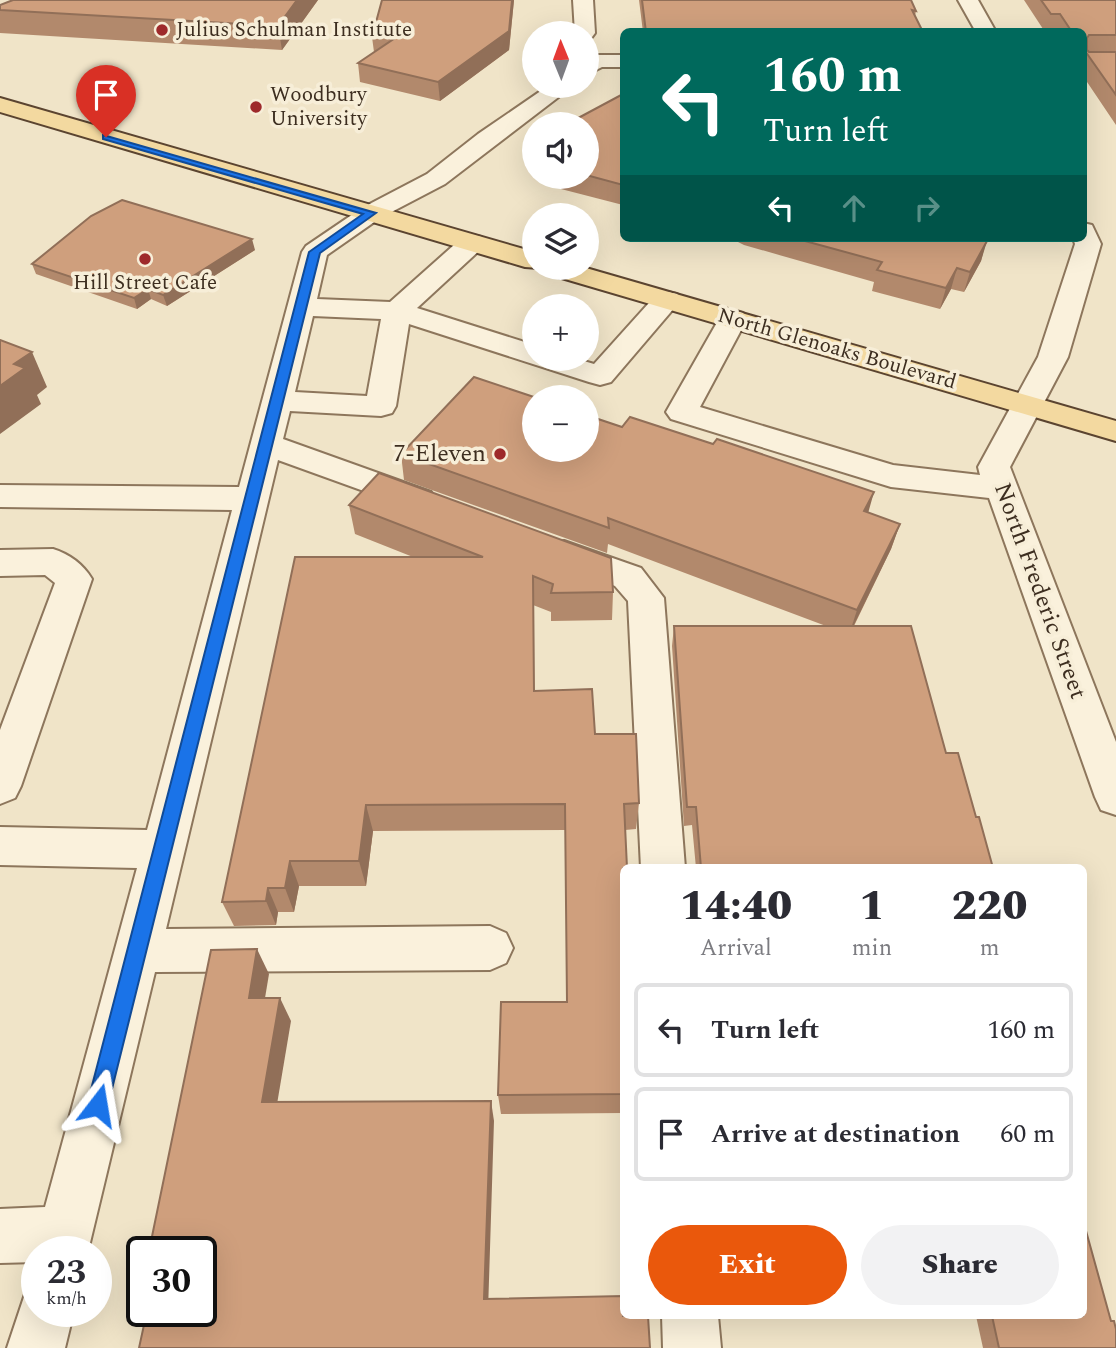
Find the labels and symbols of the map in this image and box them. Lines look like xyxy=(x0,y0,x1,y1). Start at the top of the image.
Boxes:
place label: Julius Schulman Institute xyxy=(176,14,412,46)
north arrow xyxy=(522,21,598,98)
marker: Julius Schulman Institute xyxy=(154,22,170,38)
pin xyxy=(76,65,136,137)
place label: Woodbury University xyxy=(270,79,368,135)
marker: Woodbury University xyxy=(248,99,264,115)
marker: Hill Street Cafe xyxy=(137,251,153,267)
place label: Hill Street Cafe xyxy=(73,267,217,299)
street label: North Glenoaks Boulevard xyxy=(714,300,960,398)
place label: 7-Eleven xyxy=(394,436,486,472)
marker: 7-Eleven xyxy=(492,446,508,462)
street label: North Frederic Street xyxy=(984,478,1096,704)
position arrow xyxy=(61,1068,135,1142)
speed limit sign: 30 xyxy=(126,1236,217,1327)

